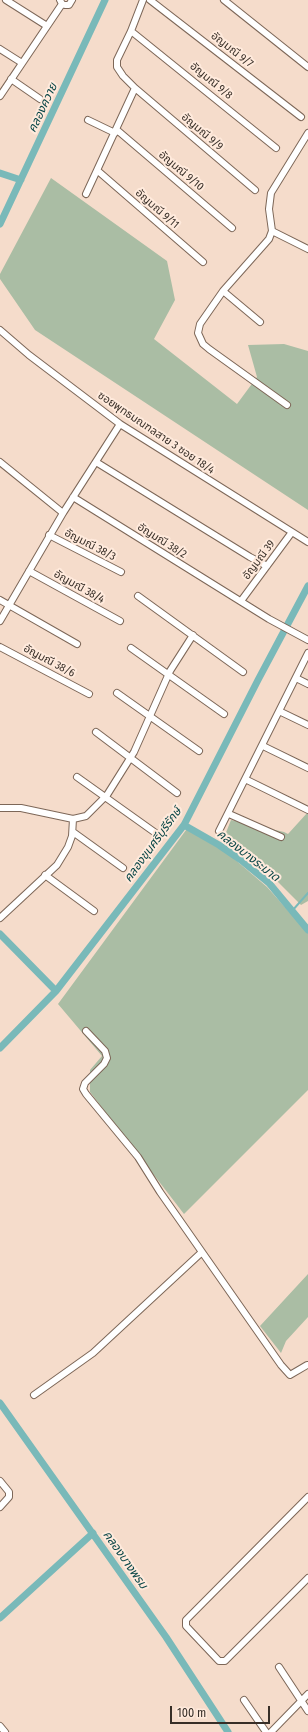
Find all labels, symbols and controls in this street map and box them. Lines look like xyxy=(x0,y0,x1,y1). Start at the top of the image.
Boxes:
street label: อัญมณี 9/7 xyxy=(208,29,256,71)
street label: อัญมณี 9/8 xyxy=(187,60,235,102)
water label: คลองควาย xyxy=(25,81,61,135)
street label: อัญมณี 9/9 xyxy=(178,111,226,153)
street label: อัญมณี 9/10 xyxy=(156,148,206,194)
street label: อัญมณี 9/11 xyxy=(132,186,182,232)
street label: ซอยพุทธมณฑลสาย 3 ซอย 18/4 xyxy=(95,389,217,477)
street label: อัญมณี 38/2 xyxy=(135,521,189,561)
street label: อัญมณี 38/3 xyxy=(62,526,118,564)
street label: อัญมณี 39 xyxy=(240,538,278,582)
street label: อัญมณี 38/4 xyxy=(51,568,107,606)
street label: อัญมณี 38/6 xyxy=(21,642,77,680)
water label: คลองขุนศรีบุรีรักษ์ xyxy=(121,805,185,885)
water label: คลองบางระมาด xyxy=(214,827,282,885)
water label: คลองบางพรม xyxy=(100,1528,150,1592)
scale bar xyxy=(172,1698,272,1724)
text: 100 m xyxy=(177,1706,206,1720)

